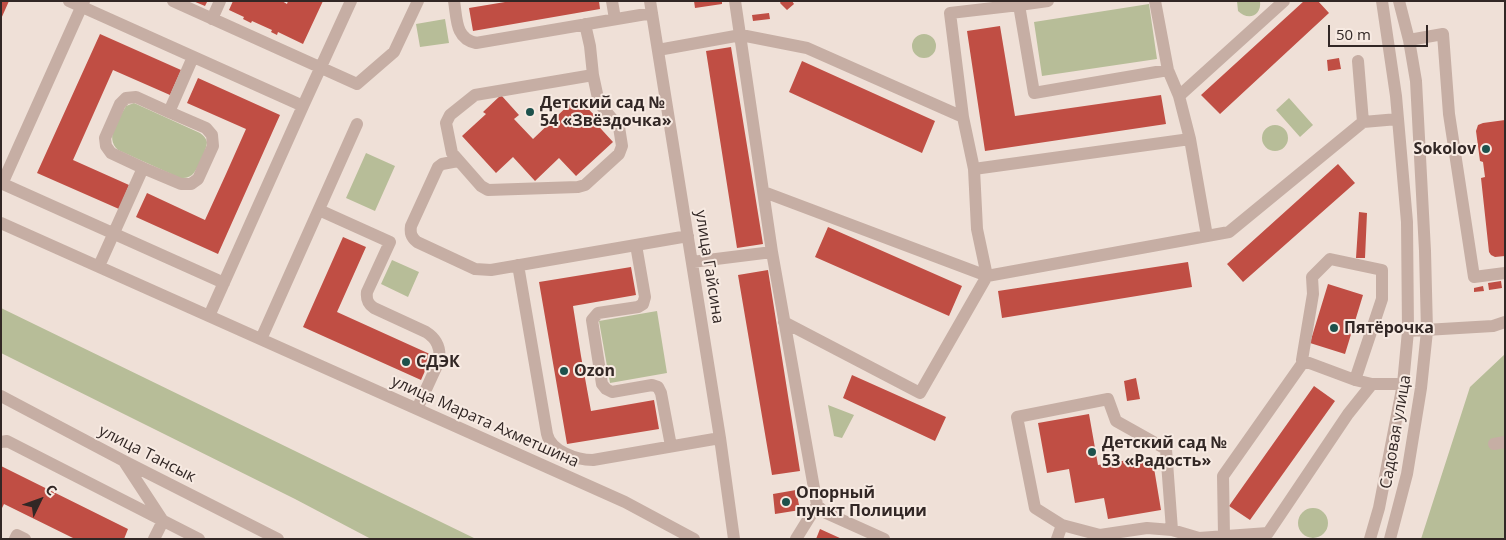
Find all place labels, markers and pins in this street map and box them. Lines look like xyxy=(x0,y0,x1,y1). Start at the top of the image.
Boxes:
place label: Детский сад № 54 «Звёздочка» xyxy=(540,93,672,131)
marker: Детский сад № 54 «Звёздочка» xyxy=(524,106,536,118)
place label: Sokolov xyxy=(1414,139,1476,159)
marker: Sokolov xyxy=(1480,143,1492,155)
place label: Пятёрочка xyxy=(1344,318,1434,338)
marker: Пятёрочка xyxy=(1328,322,1340,334)
place label: СДЭК xyxy=(416,352,460,372)
marker: СДЭК xyxy=(400,356,412,368)
place label: Ozon xyxy=(574,361,615,381)
marker: Ozon xyxy=(558,365,570,377)
place label: Детский сад № 53 «Радость» xyxy=(1102,433,1227,471)
marker: Детский сад № 53 «Радость» xyxy=(1086,446,1098,458)
place label: Опорный пункт Полиции xyxy=(796,483,927,521)
marker: Опорный пункт Полиции xyxy=(780,496,792,508)

